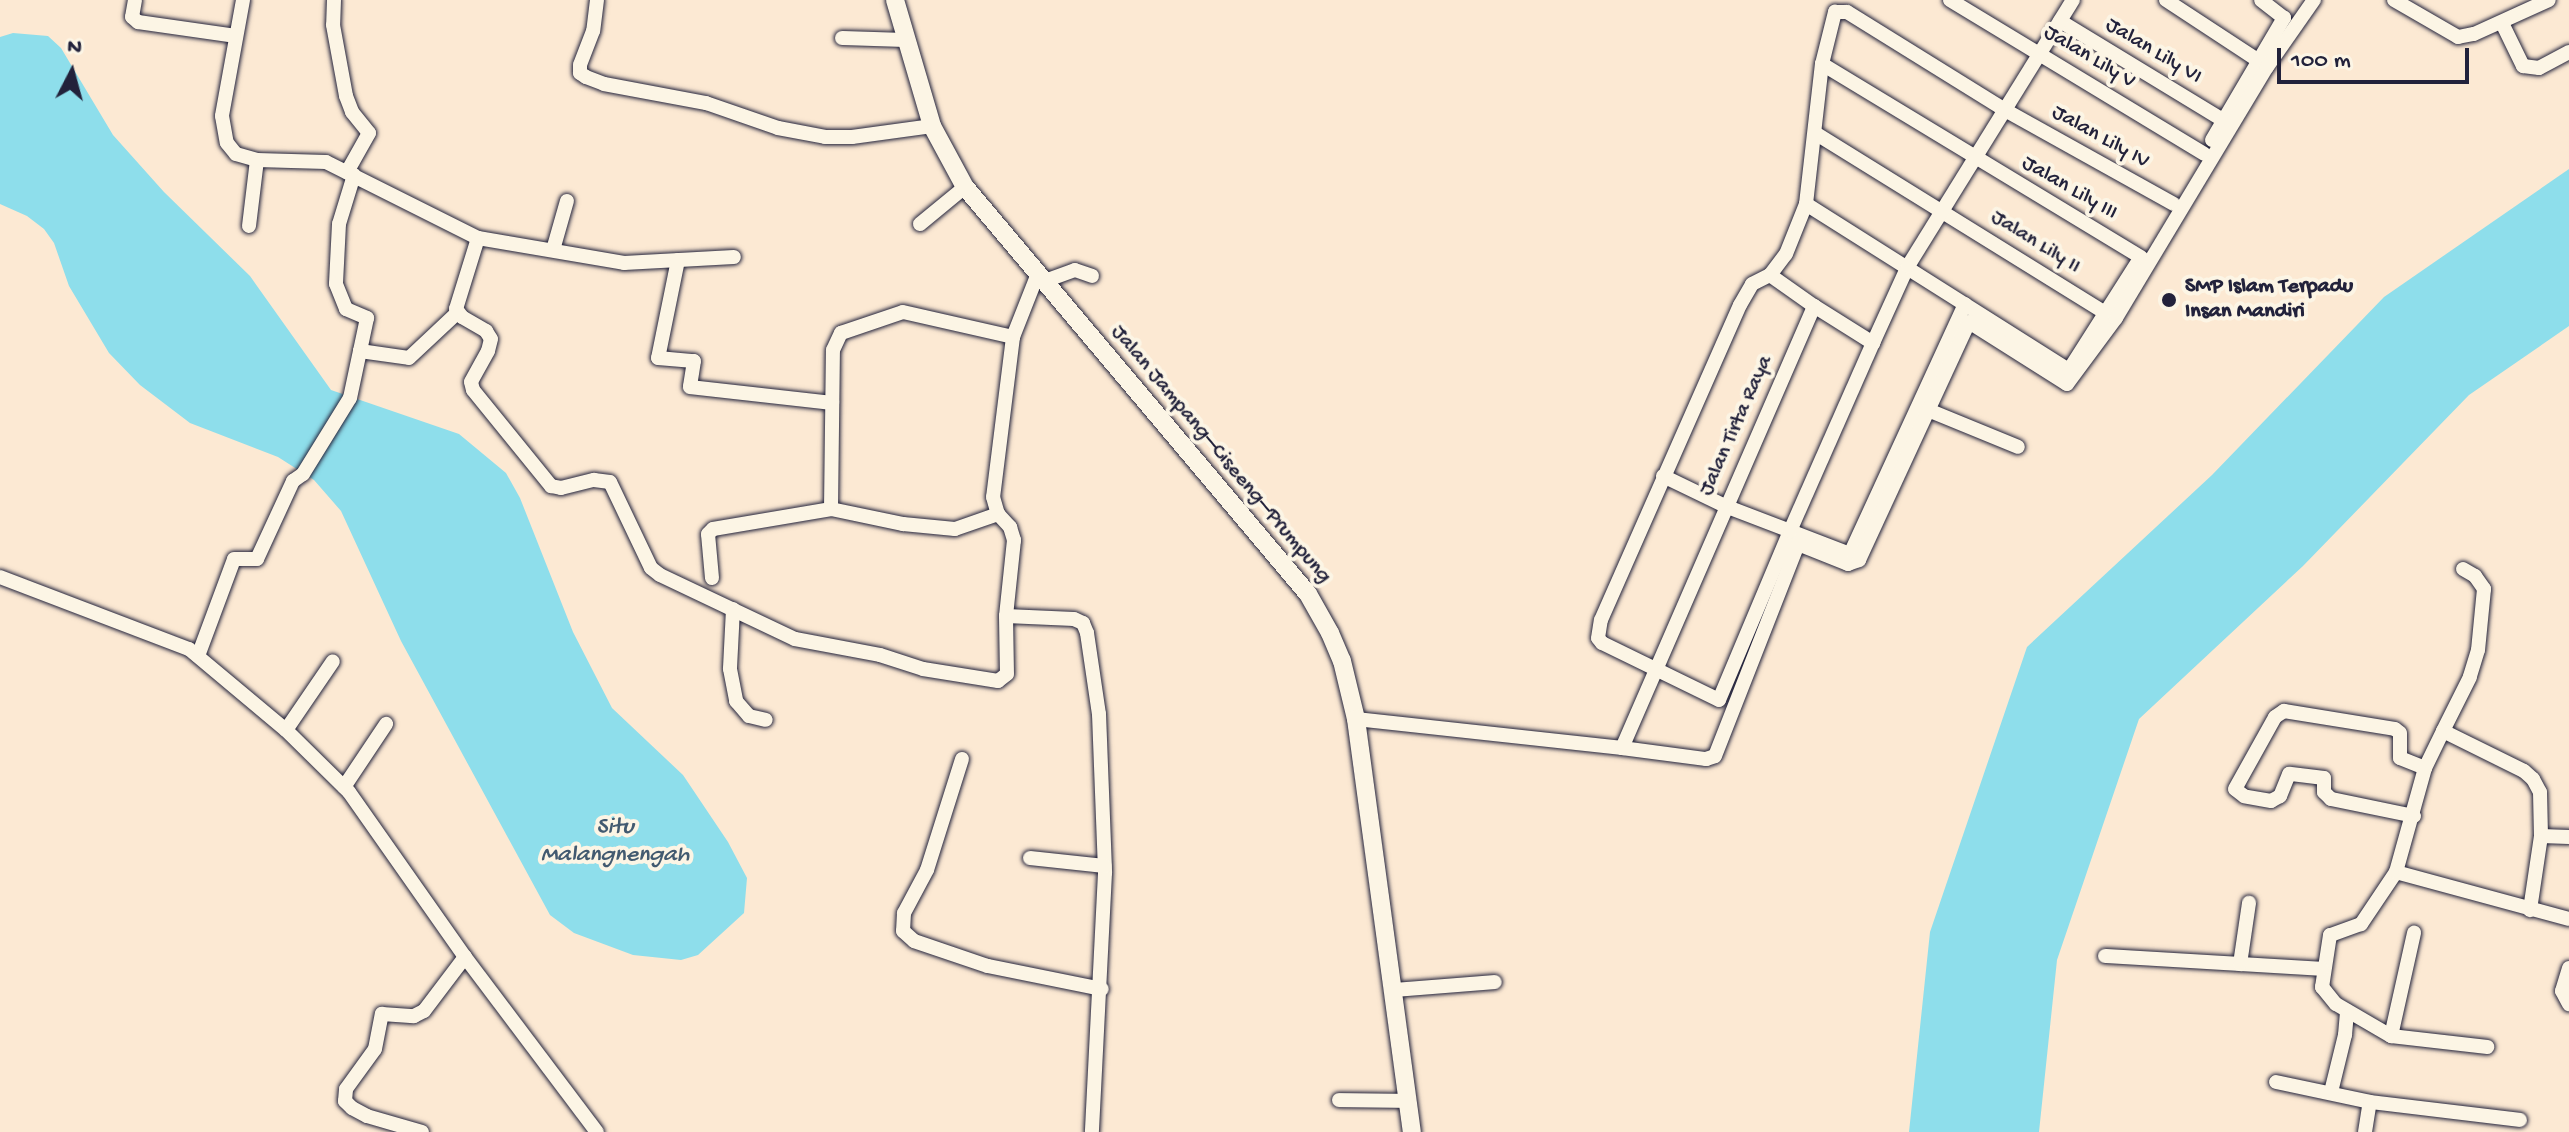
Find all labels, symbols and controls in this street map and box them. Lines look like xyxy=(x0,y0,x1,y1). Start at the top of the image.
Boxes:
street label: Jalan Lily VI xyxy=(2100,13,2206,91)
street label: Jalan Lily V xyxy=(2038,20,2140,96)
north arrow xyxy=(32,32,112,112)
scale bar xyxy=(2281,32,2473,82)
text: N xyxy=(66,34,83,62)
text: 100 m xyxy=(2291,47,2351,76)
street label: Jalan Lily IV xyxy=(2046,100,2154,176)
street label: Jalan Lily III xyxy=(2016,151,2122,227)
street label: Jalan Lily II xyxy=(1985,205,2085,281)
place label: SMP Islam Terpadu Insan Mandiri xyxy=(2185,274,2353,326)
marker: SMP Islam Terpadu Insan Mandiri xyxy=(2160,291,2178,309)
street label: Jalan Jampang–Ciseeng–Prumpung xyxy=(1104,320,1336,590)
street label: Jalan Tirta Raya xyxy=(1694,352,1780,500)
water label: Situ Malangnengah xyxy=(541,814,689,870)

